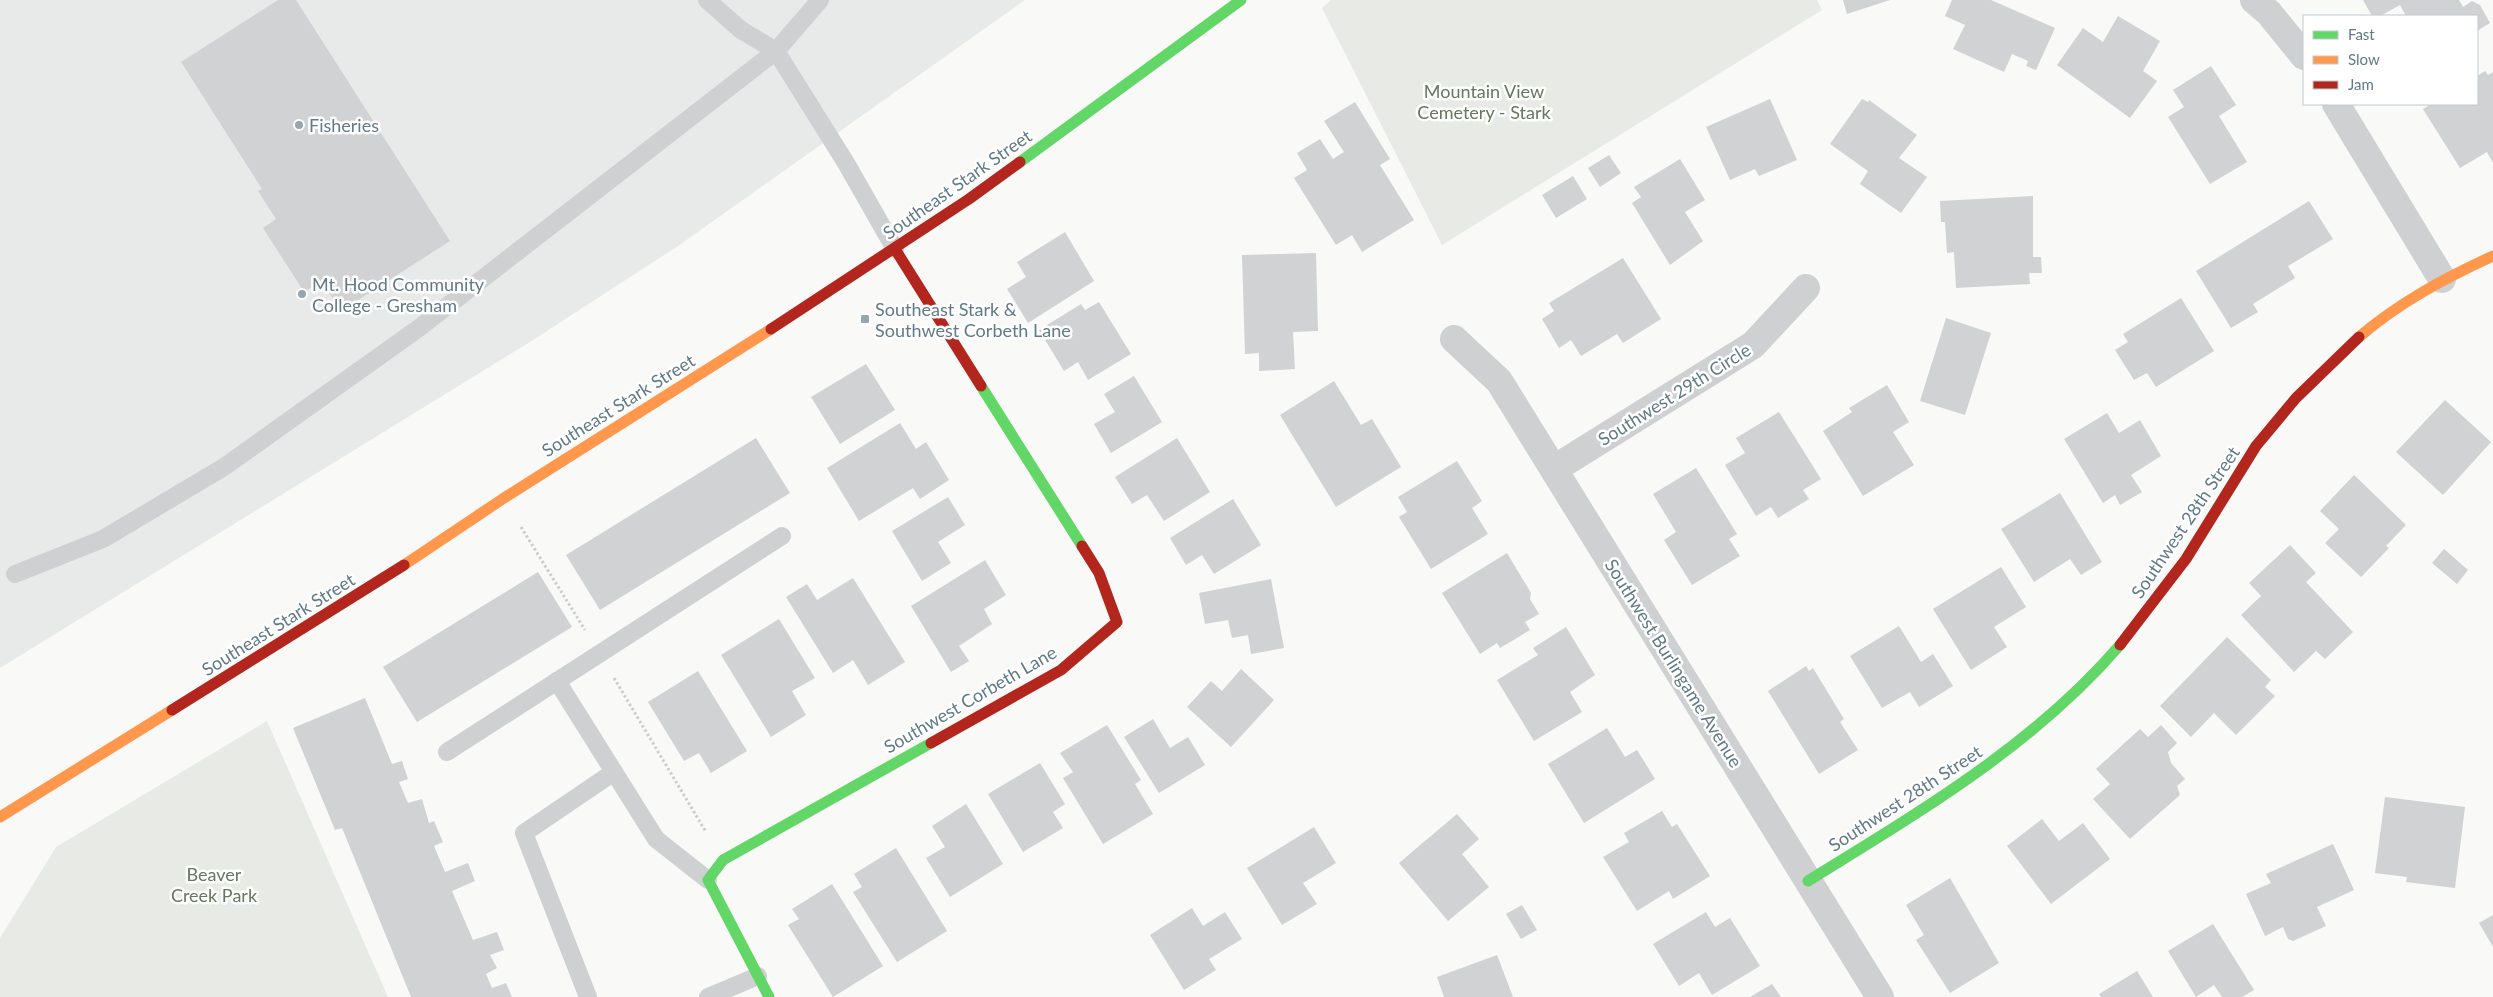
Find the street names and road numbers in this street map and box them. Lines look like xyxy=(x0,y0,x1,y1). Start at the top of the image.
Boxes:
street label: Southeast Stark Street xyxy=(879,124,1036,244)
street label: Southwest 29th Circle xyxy=(1594,338,1754,450)
street label: Southeast Stark Street xyxy=(537,349,699,461)
street label: Southwest 28th Street xyxy=(2126,442,2244,602)
street label: Southwest Burlingame Avenue xyxy=(1601,555,1747,771)
street label: Southeast Stark Street xyxy=(197,568,359,680)
street label: Southwest Corbeth Lane xyxy=(880,641,1060,757)
street label: Southwest 28th Street xyxy=(1824,740,1986,856)

